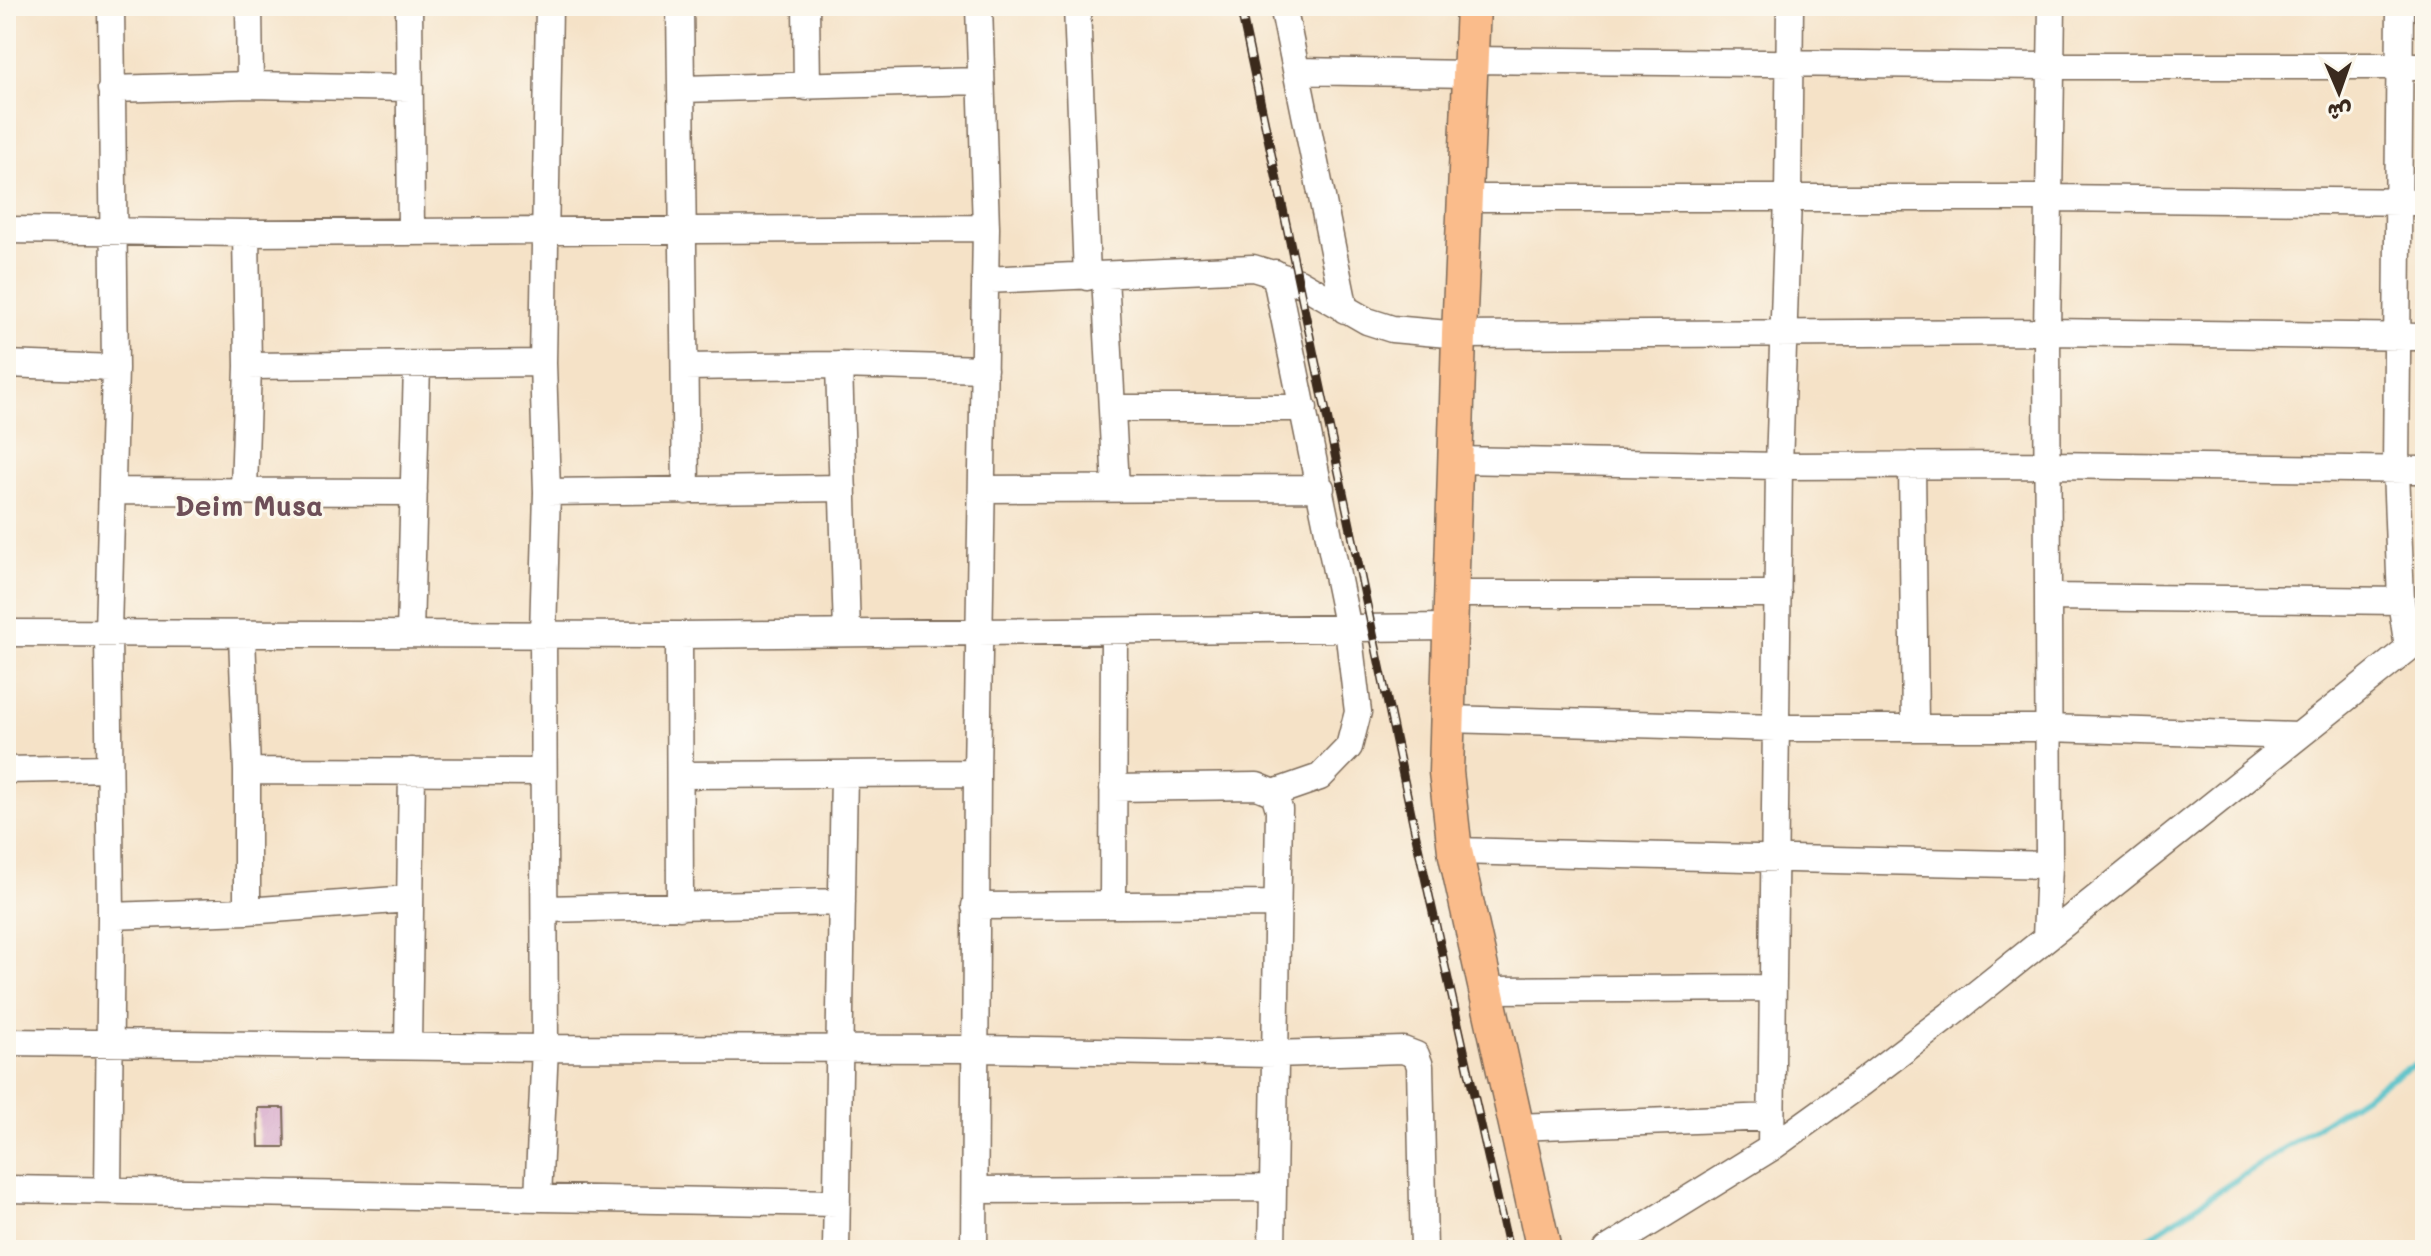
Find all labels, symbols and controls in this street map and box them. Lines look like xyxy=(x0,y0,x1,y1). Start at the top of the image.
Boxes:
north arrow xyxy=(2299,52,2379,132)
text: ش xyxy=(2327,98,2352,127)
district label: Deim Musa xyxy=(175,487,323,523)

